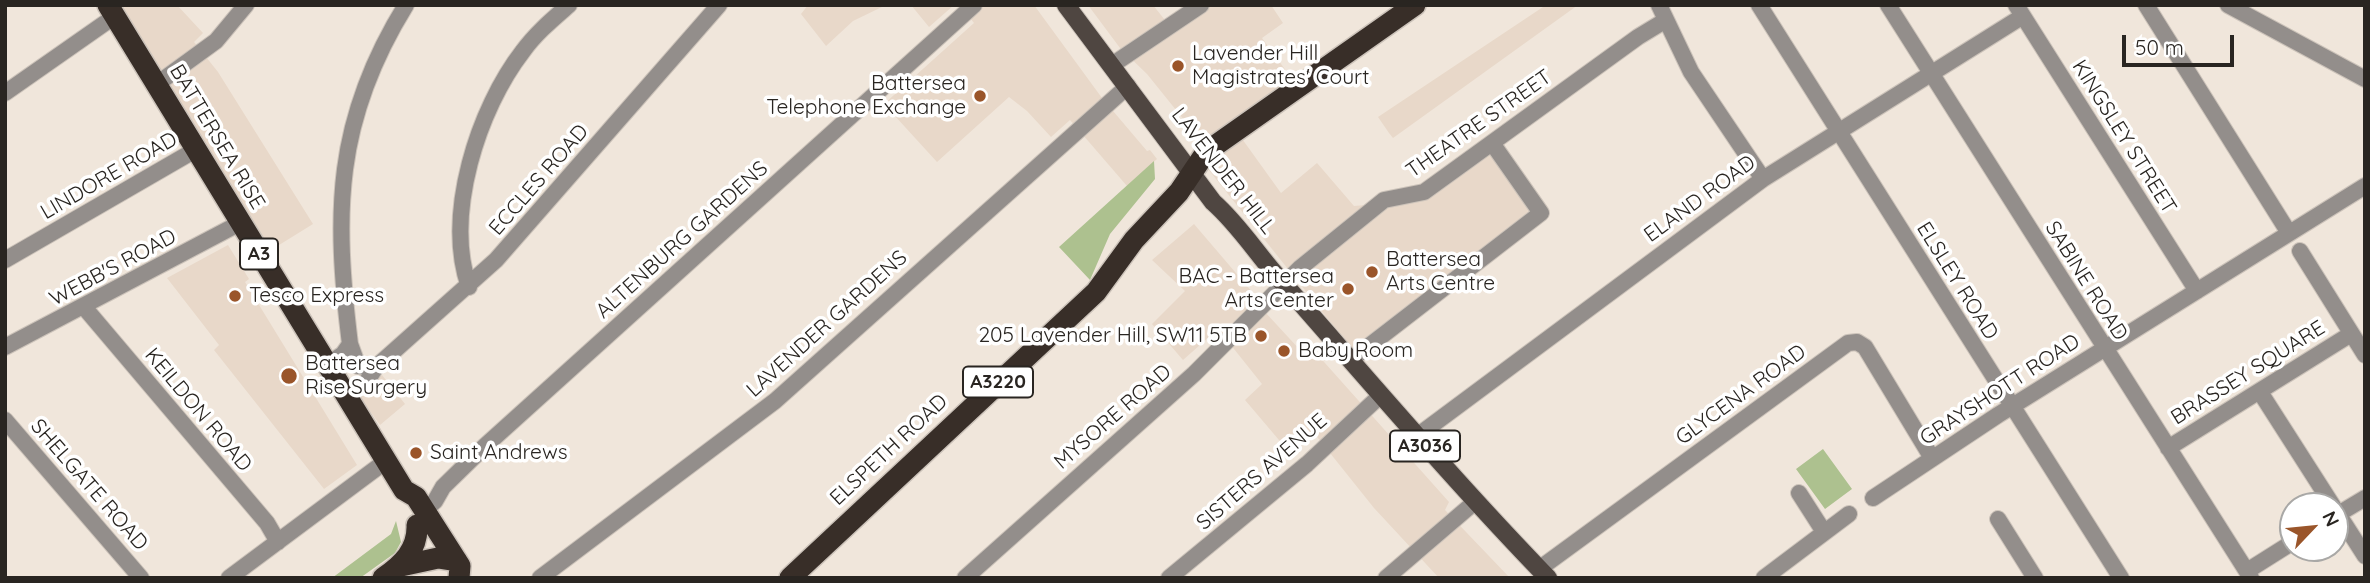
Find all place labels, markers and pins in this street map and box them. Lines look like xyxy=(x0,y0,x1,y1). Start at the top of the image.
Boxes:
place label: Lavender Hill Magistrates' Court xyxy=(1192,41,1369,91)
marker: Lavender Hill Magistrates' Court xyxy=(1170,58,1186,74)
place label: Battersea Telephone Exchange xyxy=(766,71,966,121)
marker: Battersea Telephone Exchange xyxy=(972,88,988,104)
place label: Battersea Arts Centre xyxy=(1386,247,1495,297)
place label: BAC - Battersea Arts Center xyxy=(1178,264,1334,314)
marker: Battersea Arts Centre xyxy=(1364,264,1380,280)
marker: BAC - Battersea Arts Center xyxy=(1340,281,1356,297)
place label: Tesco Express xyxy=(249,283,384,309)
marker: Tesco Express xyxy=(227,288,243,304)
place label: 205 Lavender Hill, SW11 5TB xyxy=(978,323,1247,349)
marker: 205 Lavender Hill, SW11 5TB xyxy=(1253,328,1269,344)
place label: Baby Room xyxy=(1298,338,1413,364)
marker: Baby Room xyxy=(1276,343,1292,359)
place label: Battersea Rise Surgery xyxy=(305,351,427,401)
marker: Battersea Rise Surgery xyxy=(279,366,299,386)
place label: Saint Andrews xyxy=(430,440,567,466)
marker: Saint Andrews xyxy=(408,445,424,461)

